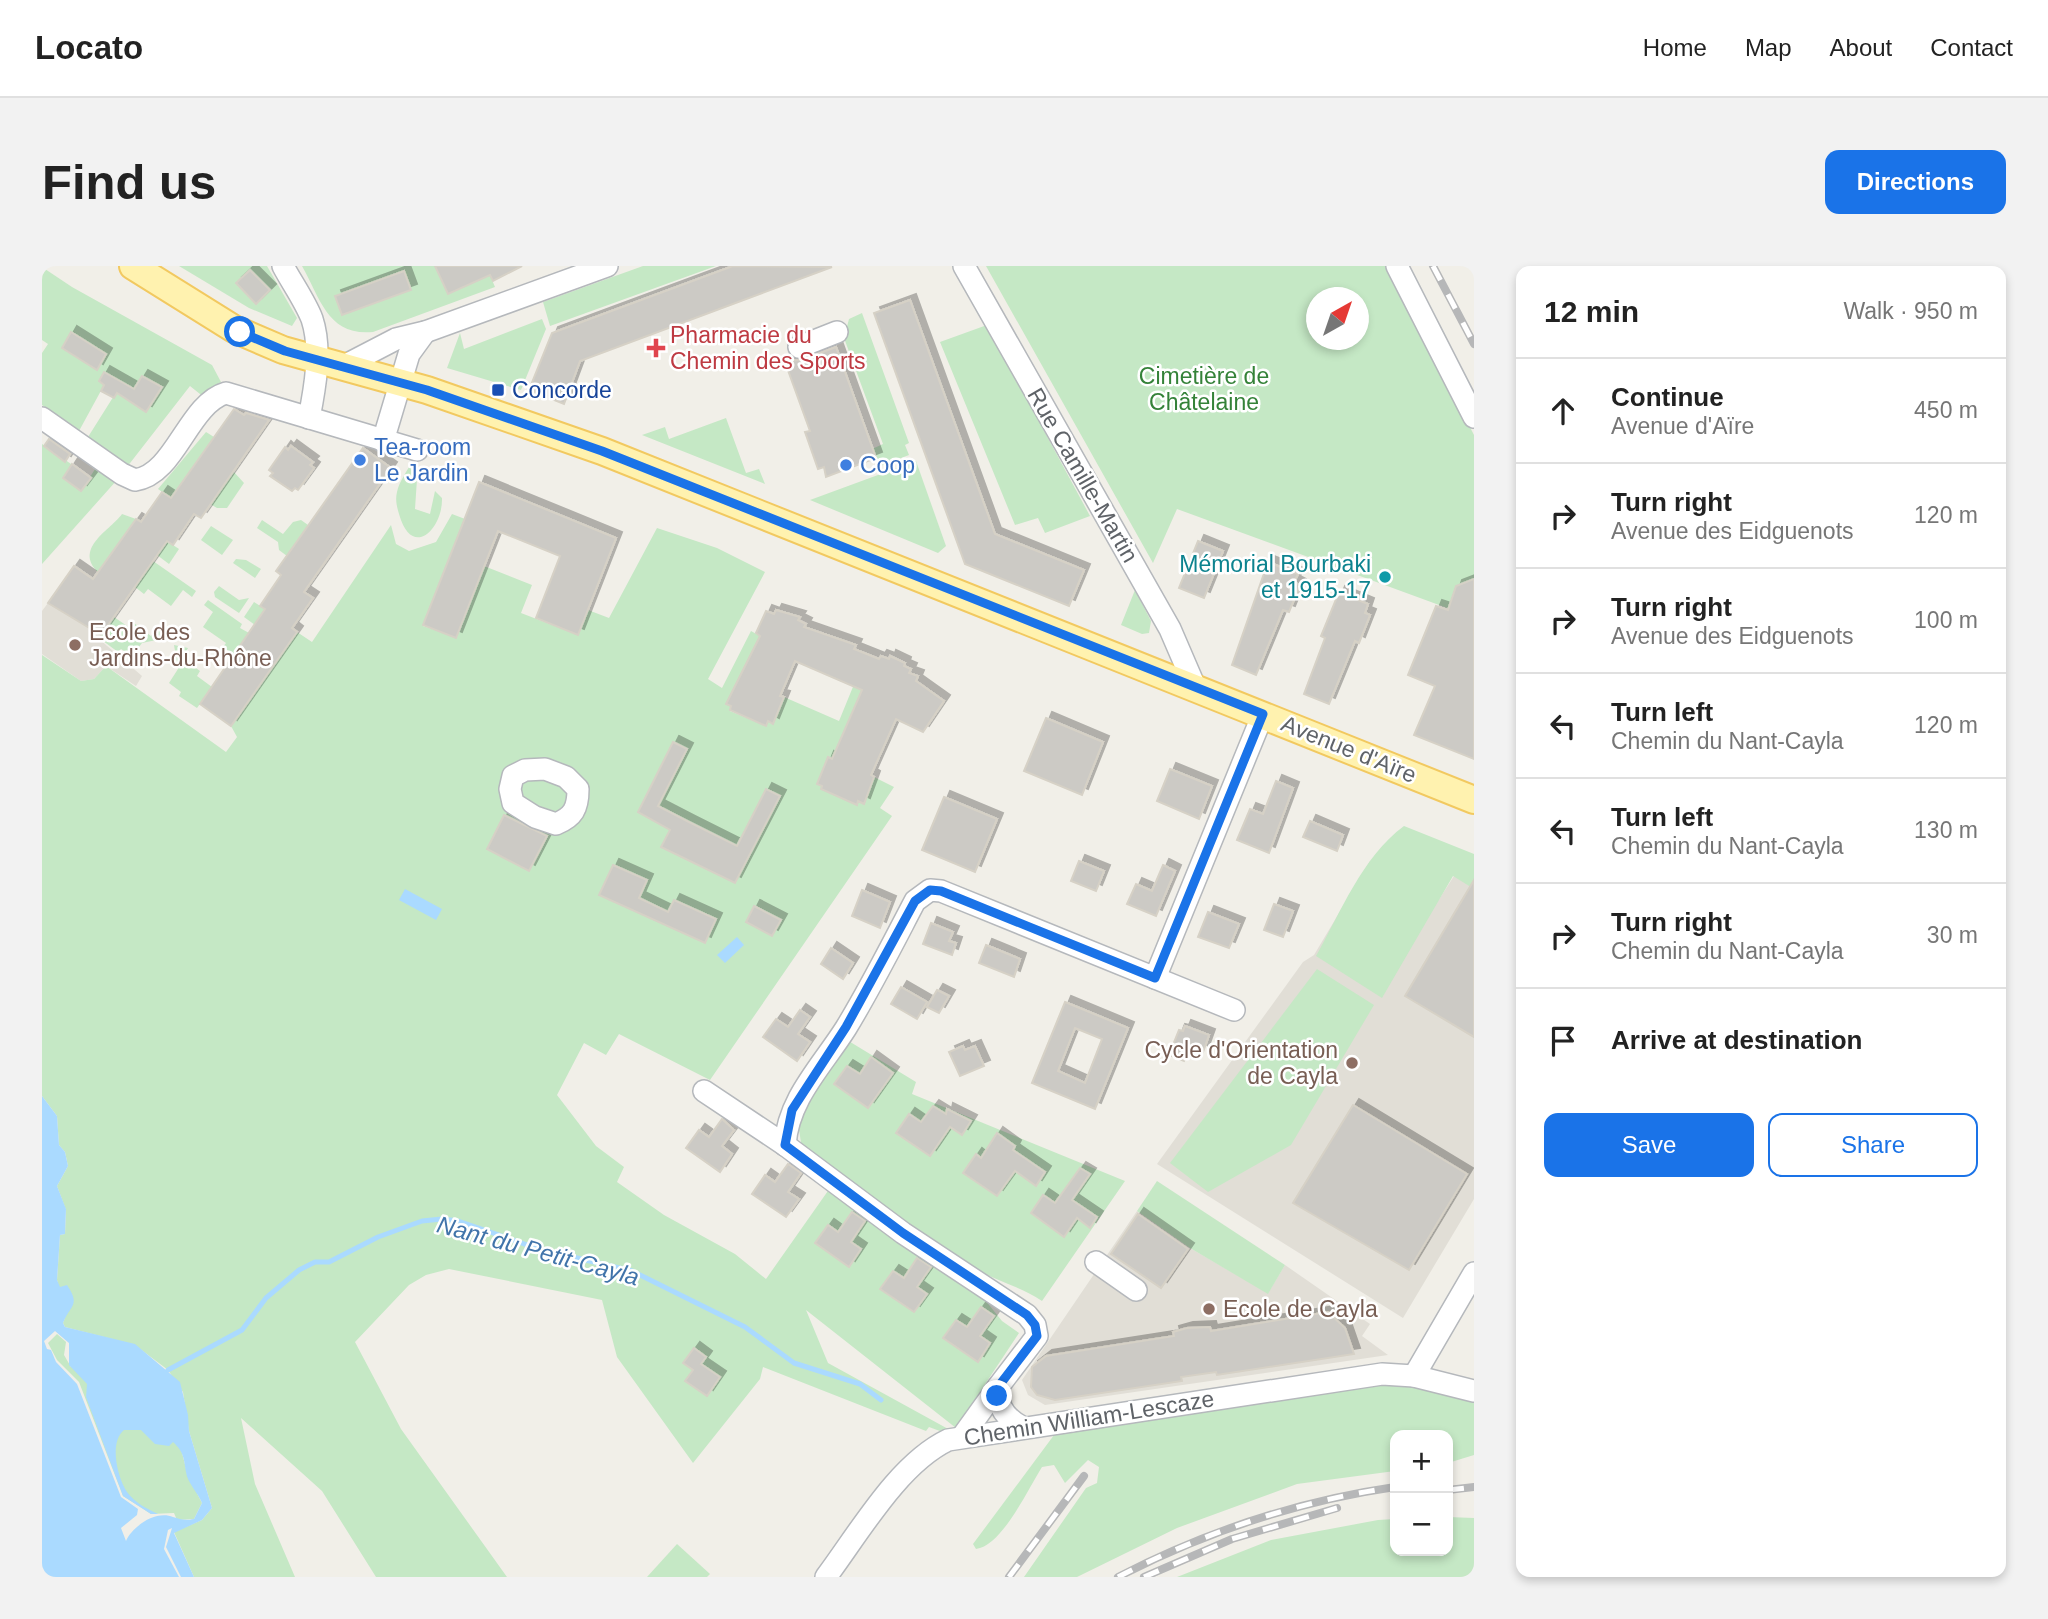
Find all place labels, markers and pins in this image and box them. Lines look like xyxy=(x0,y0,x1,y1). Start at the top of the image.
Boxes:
place label: Pharmacie du Chemin des Sports xyxy=(670,322,866,374)
marker: Pharmacie du Chemin des Sports xyxy=(648,340,664,356)
place label: Concorde xyxy=(512,377,612,403)
marker: Concorde xyxy=(490,382,506,398)
place label: Tea-room Le Jardin xyxy=(374,434,471,486)
marker: Tea-room Le Jardin xyxy=(352,452,368,468)
place label: Coop xyxy=(860,452,915,478)
marker: Coop xyxy=(838,457,854,473)
place label: Mémorial Bourbaki et 1915-17 xyxy=(1179,551,1371,603)
marker: Mémorial Bourbaki et 1915-17 xyxy=(1377,569,1393,585)
place label: Ecole des Jardins-du-Rhône xyxy=(89,619,272,671)
marker: Ecole des Jardins-du-Rhône xyxy=(67,637,83,653)
place label: Cycle d'Orientation de Cayla xyxy=(1144,1037,1338,1089)
marker: Cycle d'Orientation de Cayla xyxy=(1344,1055,1360,1071)
place label: Ecole de Cayla xyxy=(1223,1296,1378,1322)
marker: Ecole de Cayla xyxy=(1201,1301,1217,1317)

